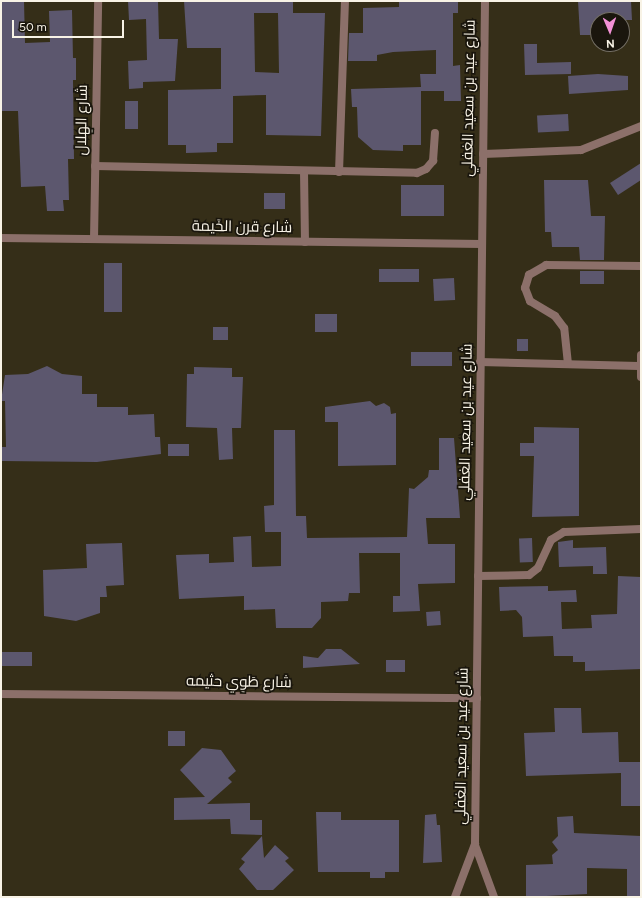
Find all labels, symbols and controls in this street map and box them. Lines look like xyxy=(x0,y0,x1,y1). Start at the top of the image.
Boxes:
scale bar xyxy=(14,12,126,38)
north arrow xyxy=(590,12,630,52)
street label: شارع عيد بن سعيد الغفلي xyxy=(459,19,479,177)
text: 50 m xyxy=(19,20,47,34)
text: N xyxy=(606,37,615,50)
street label: شارع الهِلال xyxy=(72,84,92,156)
street label: شارع قرن الخَيمة xyxy=(192,217,292,237)
street label: شارع عيد بن سعيد الغفلي xyxy=(456,343,476,501)
street label: شارع عيد بن سعيد الغفلي xyxy=(452,667,472,825)
street label: شارع طَوِي حثيمه xyxy=(186,672,292,692)

